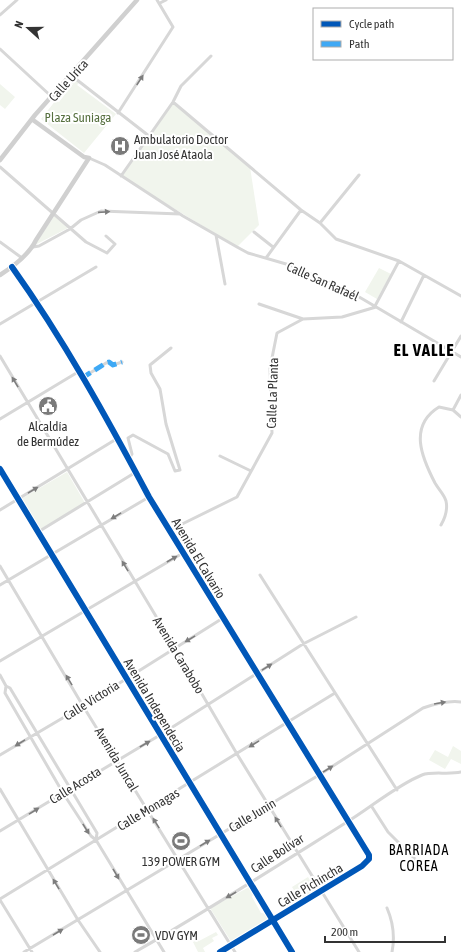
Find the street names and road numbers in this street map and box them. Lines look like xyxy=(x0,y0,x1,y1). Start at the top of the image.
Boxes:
street label: Calle Urica xyxy=(45,56,91,105)
street label: Calle San Rafaél xyxy=(284,259,362,304)
street label: Calle La Planta xyxy=(264,357,281,429)
street label: Avenida El Calvario xyxy=(169,515,228,601)
street label: Avenida Carabobo xyxy=(150,614,207,696)
street label: Avenida Independecia xyxy=(121,656,188,755)
street label: Calle Victoria xyxy=(61,677,122,724)
street label: Avenida Juncal xyxy=(92,725,142,794)
street label: Calle Acosta xyxy=(47,764,104,807)
street label: Calle Monagas xyxy=(115,785,182,834)
street label: Calle Junin xyxy=(226,796,279,835)
street label: Calle Bolívar xyxy=(248,831,307,876)
street label: Calle Pichincha xyxy=(275,860,345,911)

